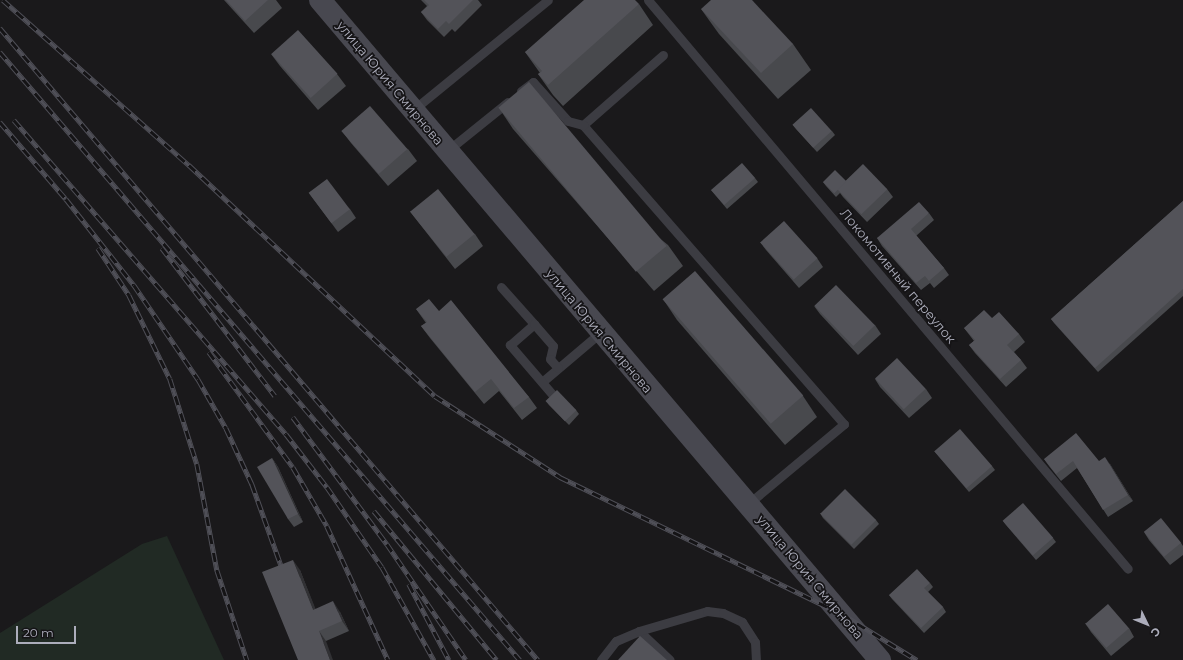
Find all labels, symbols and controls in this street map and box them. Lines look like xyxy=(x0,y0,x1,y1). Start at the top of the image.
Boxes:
street label: улица Юрия Смирнова xyxy=(333,18,447,148)
street label: Локомотивный переулок xyxy=(837,205,959,347)
street label: улица Юрия Смирнова xyxy=(542,266,656,396)
street label: улица Юрия Смирнова xyxy=(753,512,867,642)
north arrow xyxy=(1127,604,1167,644)
scale bar xyxy=(18,618,78,644)
text: С xyxy=(1148,624,1164,640)
text: 20 m xyxy=(23,625,54,640)

